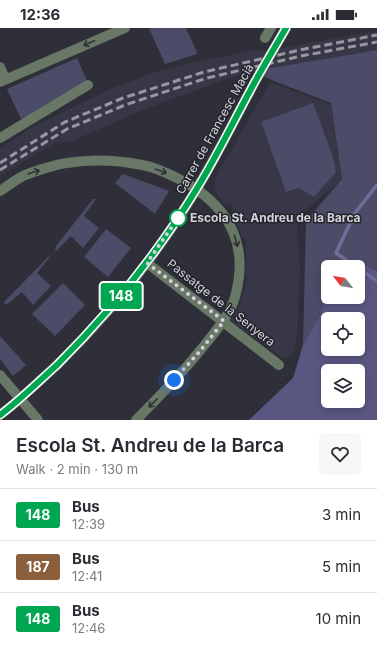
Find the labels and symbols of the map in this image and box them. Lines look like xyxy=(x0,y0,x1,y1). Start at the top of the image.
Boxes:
one-way arrow xyxy=(84,40,96,48)
street label: Carrer de Francesc Macià xyxy=(172,61,257,197)
one-way arrow xyxy=(28,168,40,176)
one-way arrow xyxy=(155,168,167,176)
marker: Escola St. Andreu de la Barca xyxy=(169,209,187,227)
place label: Escola St. Andreu de la Barca xyxy=(190,210,361,225)
one-way arrow xyxy=(233,235,240,248)
street label: Passatge de la Senyera xyxy=(164,256,278,349)
north arrow xyxy=(321,260,365,304)
line badge: 148 xyxy=(98,283,144,309)
your location xyxy=(164,370,184,390)
one-way arrow xyxy=(148,398,158,408)

